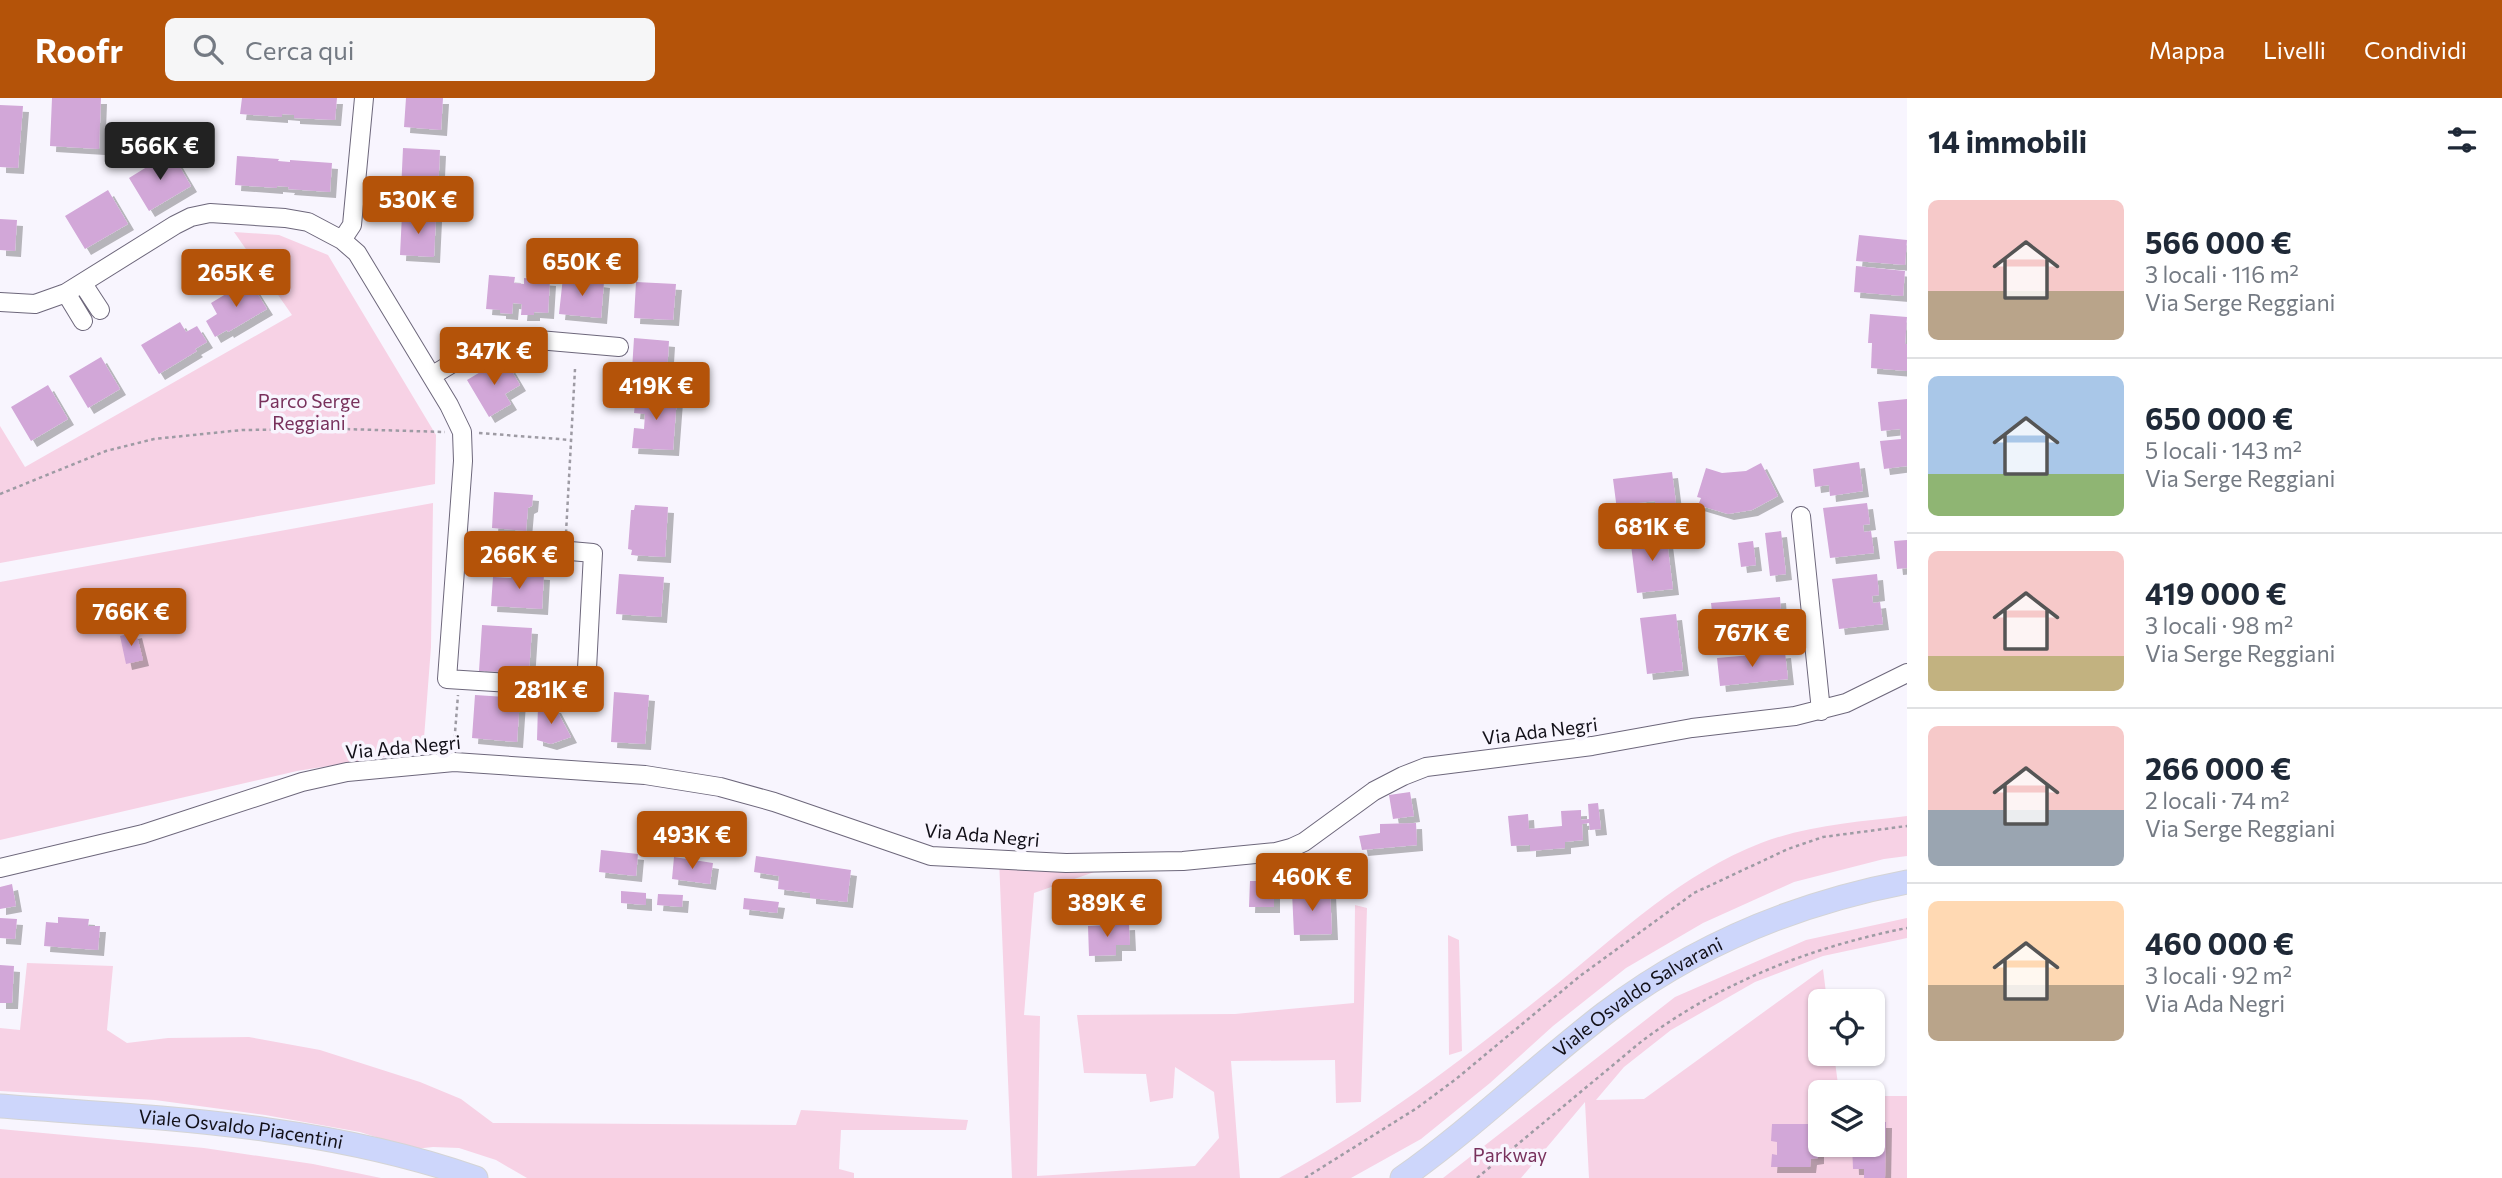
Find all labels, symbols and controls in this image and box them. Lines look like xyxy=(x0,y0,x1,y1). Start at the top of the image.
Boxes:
search box xyxy=(165,18,655,81)
text: Roofr xyxy=(35,29,123,70)
icon: search xyxy=(189,30,227,68)
text: Cerca qui xyxy=(245,34,354,65)
text: Mappa xyxy=(2149,35,2225,64)
text: Livelli xyxy=(2263,35,2326,64)
text: Condividi xyxy=(2364,35,2467,64)
icon: filters xyxy=(2443,121,2481,159)
pin: 566K € xyxy=(103,122,217,182)
text: 14 immobili xyxy=(1928,122,2087,159)
text: 566K € xyxy=(121,131,199,159)
pin: 530K € xyxy=(361,176,475,236)
text: 530K € xyxy=(379,185,457,213)
text: 566 000 € xyxy=(2145,223,2292,260)
icon: home xyxy=(1984,228,2068,312)
pin: 650K € xyxy=(525,238,639,298)
text: 650K € xyxy=(542,247,622,275)
pin: 265K € xyxy=(179,250,293,309)
text: 265K € xyxy=(197,258,275,286)
text: 3 locali · 116 m² xyxy=(2145,260,2299,288)
text: Via Serge Reggiani xyxy=(2145,288,2335,316)
pin: 347K € xyxy=(437,328,551,387)
text: 347K € xyxy=(456,336,532,364)
pin: 419K € xyxy=(599,362,713,422)
text: 419K € xyxy=(619,371,693,399)
park label: Parco Serge Reggiani xyxy=(258,389,360,434)
text: 650 000 € xyxy=(2145,399,2293,436)
icon: home xyxy=(1984,404,2068,488)
text: 5 locali · 143 m² xyxy=(2145,436,2302,464)
text: Via Serge Reggiani xyxy=(2145,464,2335,492)
pin: 681K € xyxy=(1595,504,1709,563)
text: 681K € xyxy=(1614,512,1690,540)
pin: 266K € xyxy=(462,532,576,591)
text: 266K € xyxy=(480,540,558,568)
text: 419 000 € xyxy=(2145,574,2287,611)
icon: home xyxy=(1984,579,2068,663)
pin: 766K € xyxy=(74,588,188,648)
text: 766K € xyxy=(92,597,170,625)
pin: 767K € xyxy=(1695,610,1809,669)
text: 3 locali · 98 m² xyxy=(2145,611,2293,639)
text: 767K € xyxy=(1714,618,1790,646)
text: Via Serge Reggiani xyxy=(2145,639,2335,667)
pin: 281K € xyxy=(494,666,608,726)
text: 281K € xyxy=(514,675,588,703)
street label: Via Ada Negri xyxy=(1481,712,1599,749)
street label: Via Ada Negri xyxy=(344,730,462,763)
text: 266 000 € xyxy=(2145,749,2291,786)
icon: home xyxy=(1984,754,2068,838)
text: 2 locali · 74 m² xyxy=(2145,786,2289,814)
pin: 493K € xyxy=(635,812,749,871)
text: Via Serge Reggiani xyxy=(2145,814,2335,842)
street label: Via Ada Negri xyxy=(923,818,1041,851)
text: 493K € xyxy=(653,820,731,848)
pin: 460K € xyxy=(1255,854,1369,913)
text: 460K € xyxy=(1272,862,1352,890)
pin: 389K € xyxy=(1050,880,1164,939)
text: 389K € xyxy=(1068,888,1146,916)
text: 460 000 € xyxy=(2145,924,2294,961)
icon: home xyxy=(1984,929,2068,1013)
street label: Viale Osvaldo Salvarani xyxy=(1548,932,1726,1061)
text: 3 locali · 92 m² xyxy=(2145,961,2292,989)
map controls xyxy=(1808,989,1885,1157)
button: locate xyxy=(1808,989,1885,1066)
text: Via Ada Negri xyxy=(2145,989,2285,1017)
button: layers xyxy=(1808,1080,1885,1157)
street label: Viale Osvaldo Piacentini xyxy=(138,1104,345,1153)
park label: Parkway xyxy=(1473,1143,1547,1166)

